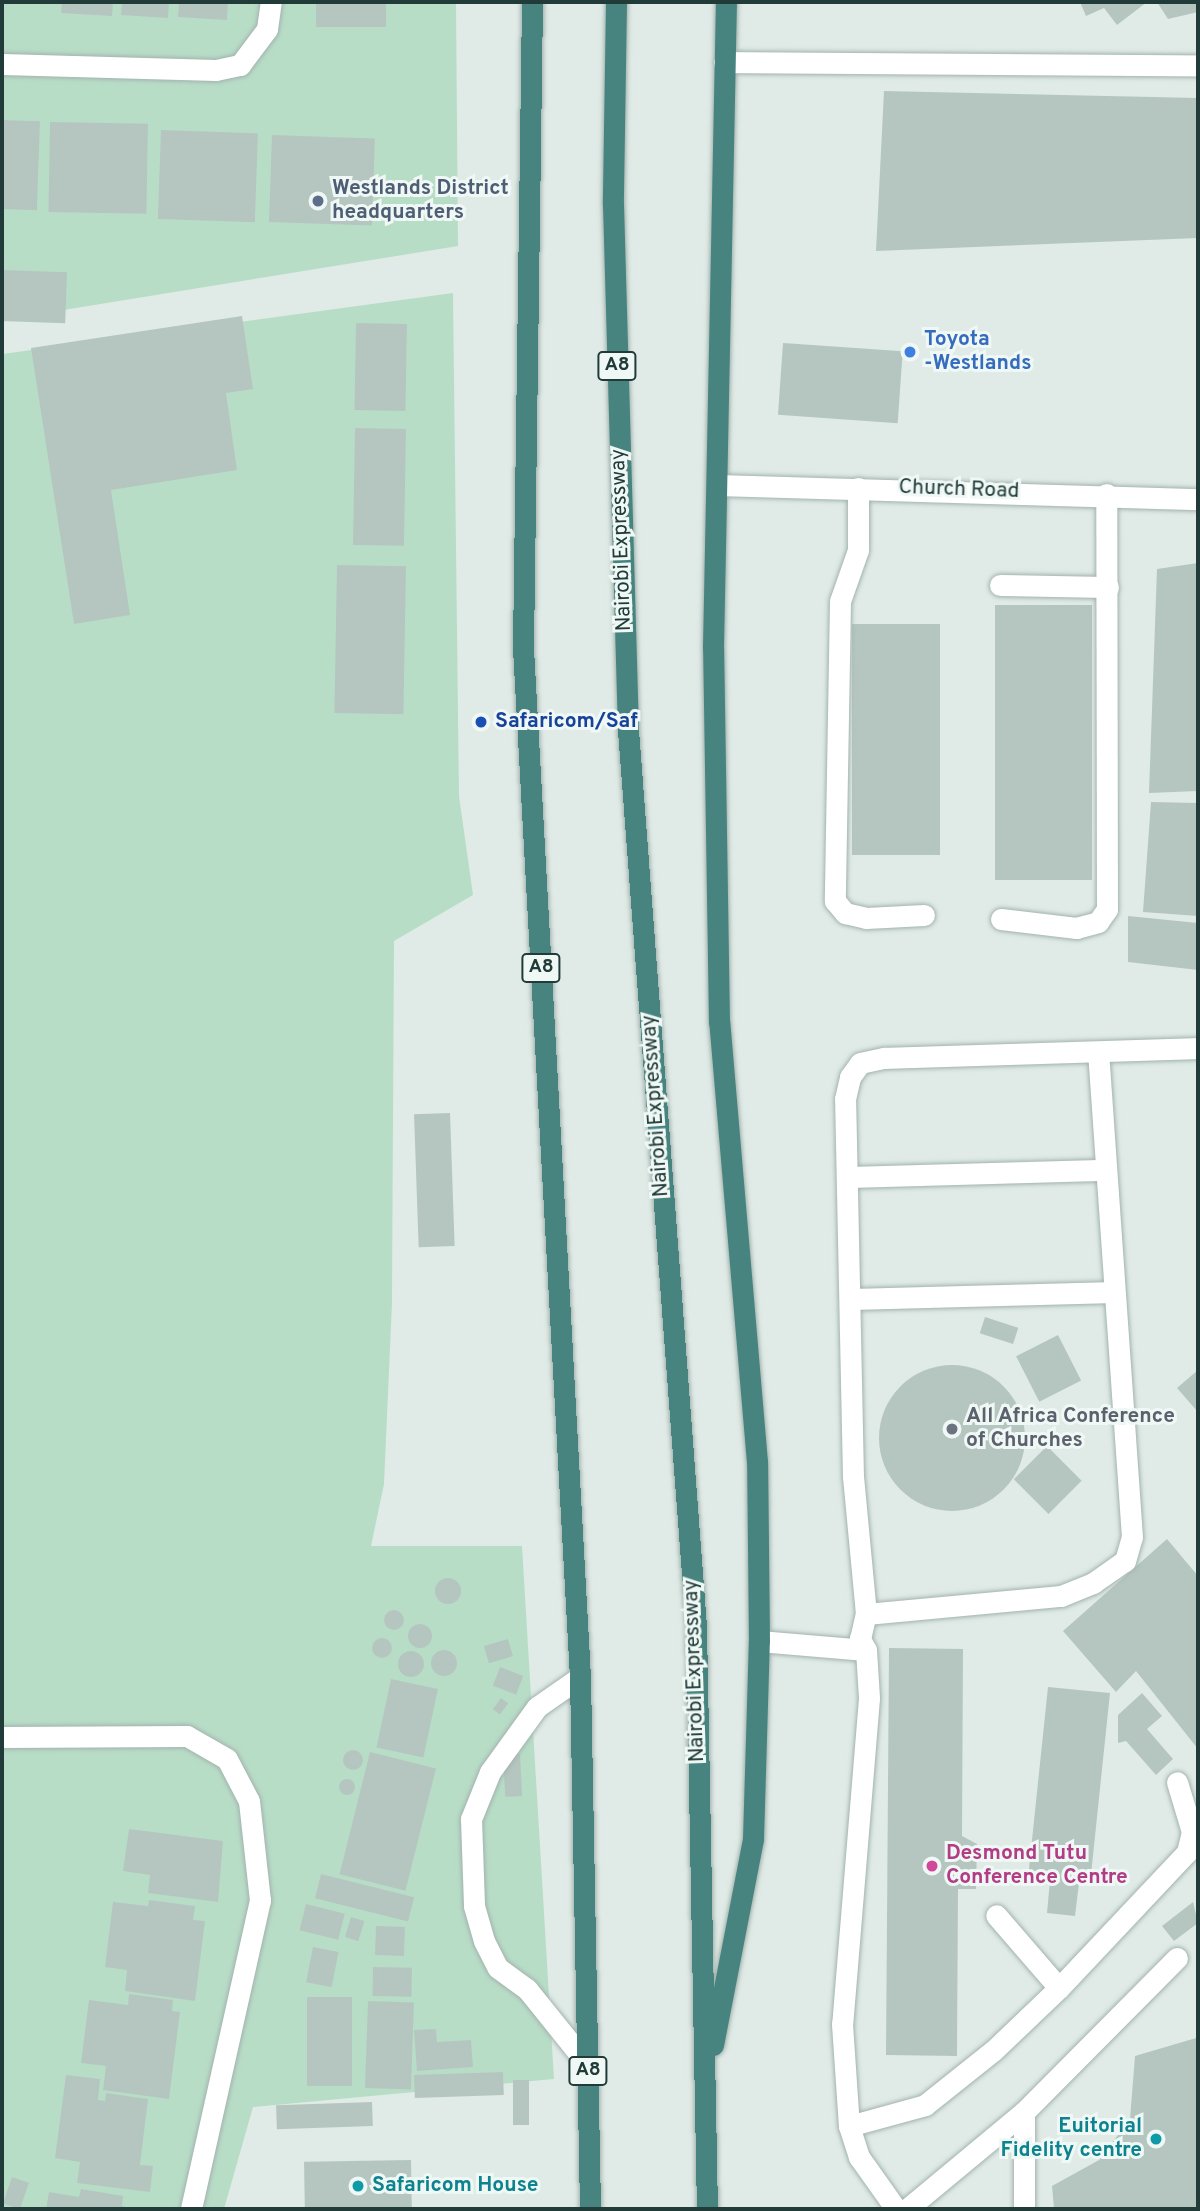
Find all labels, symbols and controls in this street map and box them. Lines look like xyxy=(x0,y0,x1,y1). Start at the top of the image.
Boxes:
place label: Westlands District headquarters xyxy=(332,176,509,226)
marker: Westlands District headquarters xyxy=(310,193,326,209)
place label: Toyota -Westlands xyxy=(924,327,1032,377)
marker: Toyota -Westlands xyxy=(902,344,918,360)
road number: A8 xyxy=(596,350,638,382)
street label: Nairobi Expressway xyxy=(606,448,638,632)
street label: Church Road xyxy=(898,475,1020,505)
place label: Safaricom/Saf xyxy=(495,709,638,735)
marker: Safaricom/Saf xyxy=(473,714,489,730)
road number: A8 xyxy=(520,952,562,984)
street label: Nairobi Expressway xyxy=(637,1014,675,1198)
place label: All Africa Conference of Churches xyxy=(966,1404,1176,1454)
marker: All Africa Conference of Churches xyxy=(944,1421,960,1437)
street label: Nairobi Expressway xyxy=(679,1579,711,1763)
place label: Desmond Tutu Conference Centre xyxy=(946,1841,1128,1891)
marker: Desmond Tutu Conference Centre xyxy=(924,1858,940,1874)
road number: A8 xyxy=(567,2056,609,2086)
place label: Euitorial Fidelity centre xyxy=(1001,2114,1142,2164)
marker: Euitorial Fidelity centre xyxy=(1148,2131,1164,2147)
place label: Safaricom House xyxy=(372,2173,539,2199)
marker: Safaricom House xyxy=(350,2178,366,2194)

